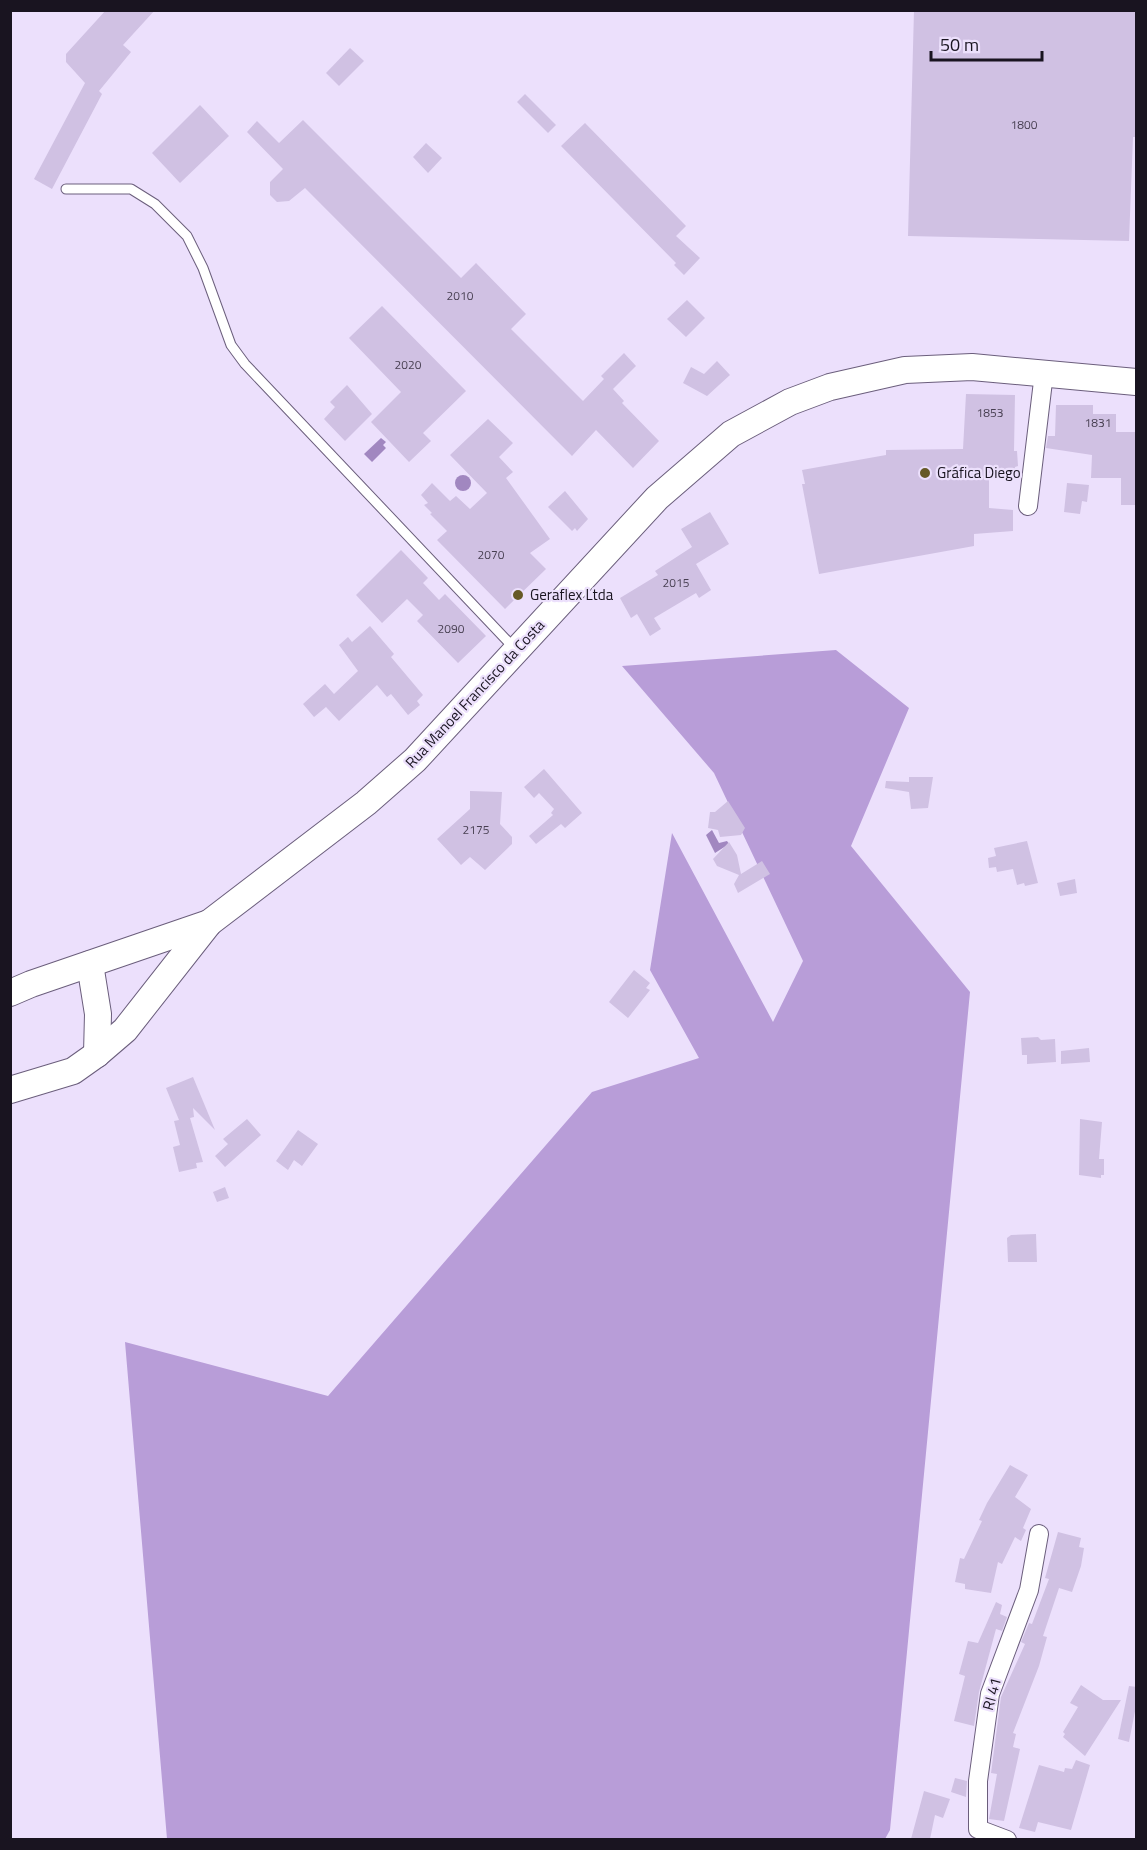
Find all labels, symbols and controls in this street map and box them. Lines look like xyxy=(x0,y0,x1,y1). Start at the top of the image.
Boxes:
scale bar xyxy=(931,24,1042,62)
text: 50 m xyxy=(940,31,979,58)
house number: 1800 xyxy=(1011,115,1038,134)
house number: 2010 xyxy=(447,286,474,305)
house number: 2020 xyxy=(395,355,422,374)
house number: 1853 xyxy=(977,403,1003,422)
house number: 1831 xyxy=(1085,413,1111,432)
place label: Gráfica Diego xyxy=(937,461,1021,484)
marker: Gráfica Diego xyxy=(918,466,932,480)
house number: 2070 xyxy=(478,545,505,564)
house number: 2015 xyxy=(663,573,690,592)
place label: Geraflex Ltda xyxy=(530,583,614,606)
marker: Geraflex Ltda xyxy=(511,588,525,602)
street label: Rua Manoel Francisco da Costa xyxy=(400,614,550,773)
house number: 2090 xyxy=(438,619,465,638)
house number: 2175 xyxy=(463,820,490,839)
street label: RI 41 xyxy=(976,1675,1007,1713)

